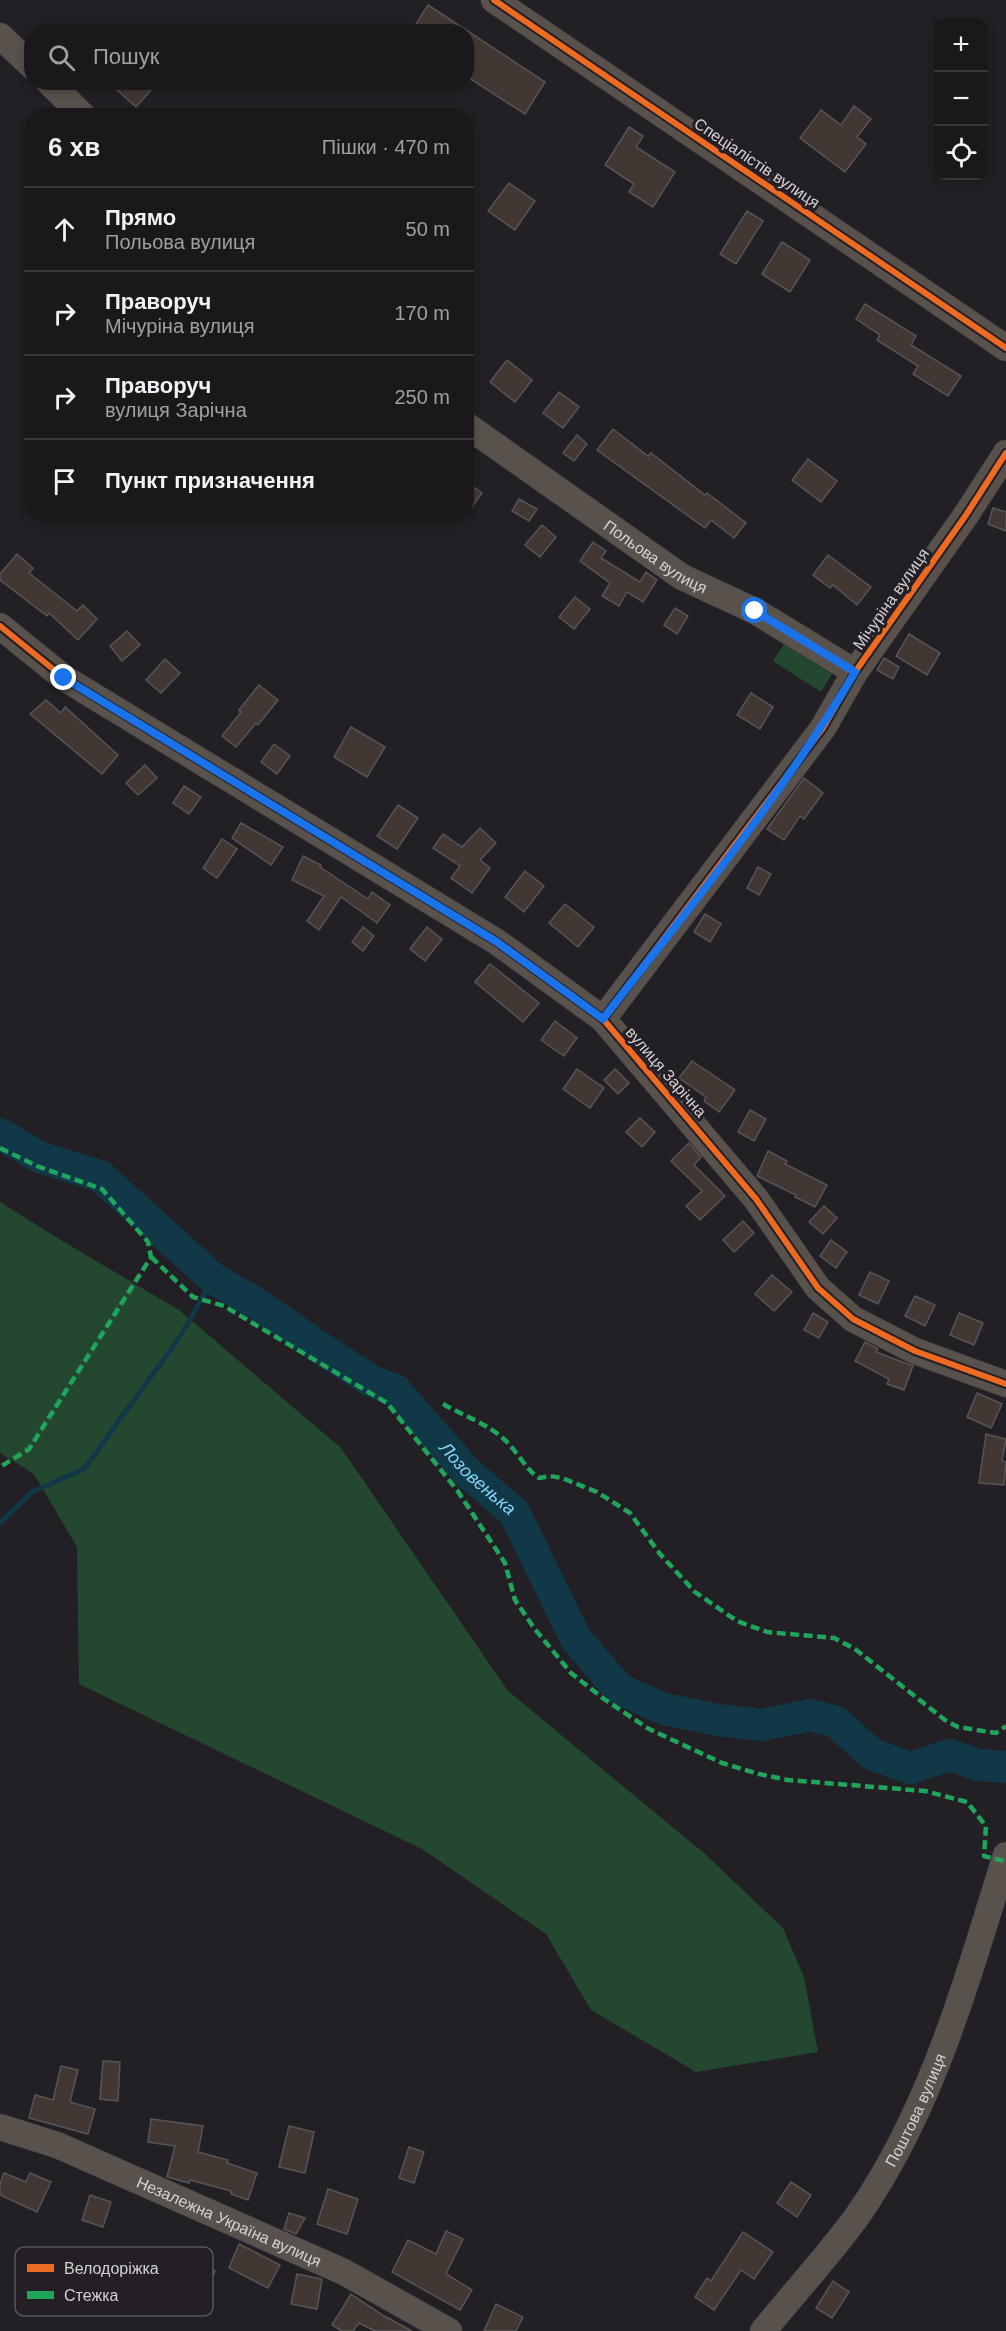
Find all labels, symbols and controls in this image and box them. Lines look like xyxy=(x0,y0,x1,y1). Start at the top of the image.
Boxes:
map controls xyxy=(934,18,988,180)
button: + xyxy=(934,18,988,72)
search box xyxy=(24,24,474,90)
icon: search xyxy=(45,41,78,74)
text: Пошук xyxy=(93,44,159,69)
button: − xyxy=(934,72,988,126)
street label: Спеціалістів вулиця xyxy=(691,115,823,211)
button: locate xyxy=(934,126,988,180)
text: 6 хв xyxy=(48,132,100,162)
text: Пішки · 470 m xyxy=(322,136,450,158)
text: Прямо xyxy=(105,205,176,230)
icon: ahead xyxy=(48,213,81,246)
text: 50 m xyxy=(406,218,450,240)
text: Польова вулиця xyxy=(105,231,255,253)
text: Праворуч xyxy=(105,289,211,314)
icon: right xyxy=(48,297,81,330)
text: 170 m xyxy=(394,302,450,324)
text: Мічуріна вулиця xyxy=(105,315,254,337)
text: Праворуч xyxy=(105,373,211,398)
icon: right xyxy=(48,381,81,414)
text: 250 m xyxy=(394,386,450,408)
text: вулиця Зарічна xyxy=(105,399,247,421)
icon: arrive xyxy=(48,465,81,498)
text: Пункт призначення xyxy=(105,468,315,493)
street label: Польова вулиця xyxy=(601,516,710,596)
street label: Мічуріна вулиця xyxy=(850,545,932,653)
route start xyxy=(741,597,767,623)
route end xyxy=(50,664,76,690)
street label: вулиця Зарічна xyxy=(622,1024,710,1120)
water label: Лозовенька xyxy=(435,1437,520,1519)
street label: Поштова вулиця xyxy=(882,2051,949,2169)
street label: Незалежна Україна вулиця xyxy=(134,2173,324,2269)
legend xyxy=(15,2247,213,2316)
text: Велодоріжка xyxy=(64,2260,159,2277)
text: Стежка xyxy=(64,2287,118,2304)

